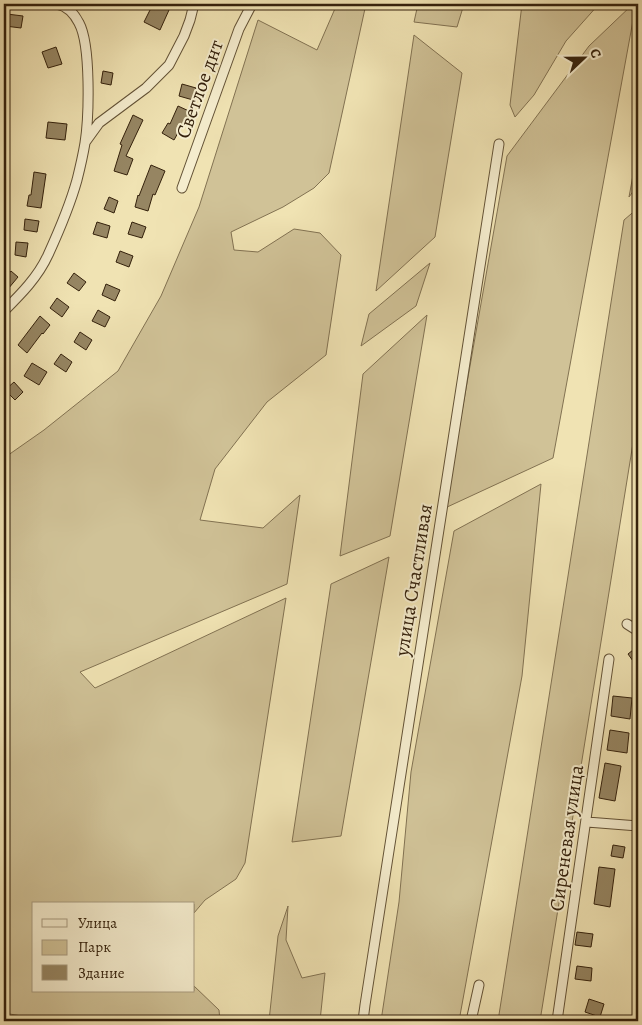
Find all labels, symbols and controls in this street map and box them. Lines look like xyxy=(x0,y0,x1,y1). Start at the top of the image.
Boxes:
north arrow xyxy=(560,32,610,82)
street label: Светлое днт xyxy=(169,36,230,142)
text: С xyxy=(585,46,606,61)
street label: улица Счастливая xyxy=(388,502,439,659)
street label: Сиреневая улица xyxy=(543,762,590,913)
legend xyxy=(32,902,195,992)
text: Улица xyxy=(78,913,117,933)
text: Парк xyxy=(78,937,111,957)
text: Здание xyxy=(78,963,125,983)

